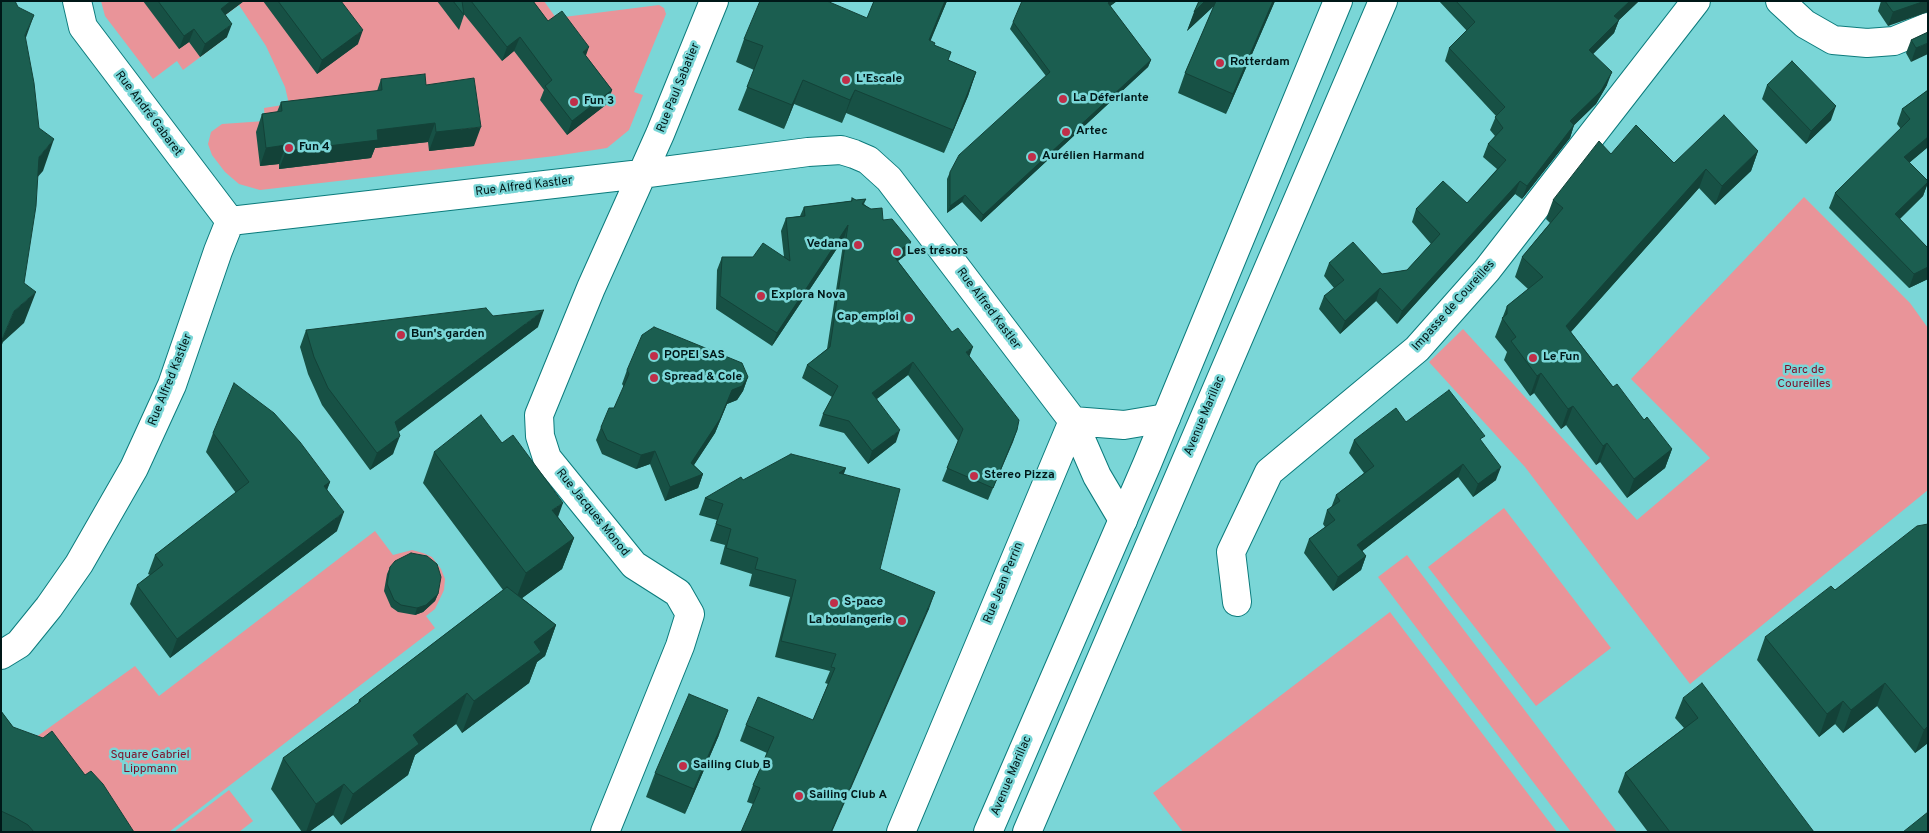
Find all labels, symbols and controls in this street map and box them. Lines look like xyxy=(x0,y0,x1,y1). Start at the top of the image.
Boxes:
street label: Rue Paul Sabatier xyxy=(654,41,704,135)
place label: Rotterdam xyxy=(1230,56,1290,70)
marker: Rotterdam xyxy=(1214,57,1226,69)
street label: Rue André Gabaret xyxy=(111,69,185,159)
place label: L'Escale xyxy=(856,73,902,87)
marker: L'Escale xyxy=(840,74,852,86)
place label: La Déferlante xyxy=(1073,92,1149,106)
marker: La Déferlante xyxy=(1057,93,1069,105)
place label: Fun 3 xyxy=(584,95,614,109)
marker: Fun 3 xyxy=(568,96,580,108)
place label: Artec xyxy=(1076,125,1108,139)
marker: Artec xyxy=(1060,126,1072,138)
place label: Fun 4 xyxy=(299,141,330,155)
marker: Fun 4 xyxy=(283,142,295,154)
place label: Aurélien Harmand xyxy=(1042,150,1144,164)
marker: Aurélien Harmand xyxy=(1026,151,1038,163)
street label: Rue Alfred Kastler xyxy=(475,174,573,200)
place label: Vedana xyxy=(807,238,848,252)
marker: Vedana xyxy=(852,239,864,251)
place label: Les trésors xyxy=(907,245,968,259)
marker: Les trésors xyxy=(891,246,903,258)
street label: Impasse de Coureilles xyxy=(1410,258,1498,354)
street label: Rue Alfred Kastler xyxy=(953,266,1023,352)
place label: Explora Nova xyxy=(771,289,845,303)
marker: Explora Nova xyxy=(755,290,767,302)
place label: Cap emploi xyxy=(837,311,899,325)
marker: Cap emploi xyxy=(903,312,915,324)
place label: Bun's garden xyxy=(411,328,484,342)
marker: Bun's garden xyxy=(395,329,407,341)
street label: Rue Alfred Kastler xyxy=(146,332,196,428)
place label: POPEI SAS xyxy=(664,349,725,363)
marker: POPEI SAS xyxy=(648,350,660,362)
place label: Le Fun xyxy=(1543,351,1580,365)
marker: Le Fun xyxy=(1527,352,1539,364)
park label: Parc de Coureilles xyxy=(1777,364,1831,392)
place label: Spread & Cole xyxy=(664,371,742,385)
marker: Spread & Cole xyxy=(648,372,660,384)
street label: Avenue Marillac xyxy=(1182,374,1228,458)
street label: Rue Jacques Monod xyxy=(552,466,632,560)
place label: Stereo Pizza xyxy=(984,469,1055,483)
marker: Stereo Pizza xyxy=(968,470,980,482)
street label: Rue Jean Perrin xyxy=(981,540,1027,626)
place label: S-pace xyxy=(844,596,883,610)
marker: S-pace xyxy=(828,597,840,609)
place label: La boulangerie xyxy=(809,614,892,628)
marker: La boulangerie xyxy=(896,615,908,627)
street label: Avenue Marillac xyxy=(989,734,1035,818)
park label: Square Gabriel Lippmann xyxy=(110,749,190,777)
place label: Sailing Club B xyxy=(693,759,771,773)
marker: Sailing Club B xyxy=(677,760,689,772)
place label: Sailing Club A xyxy=(809,789,887,803)
marker: Sailing Club A xyxy=(793,790,805,802)

